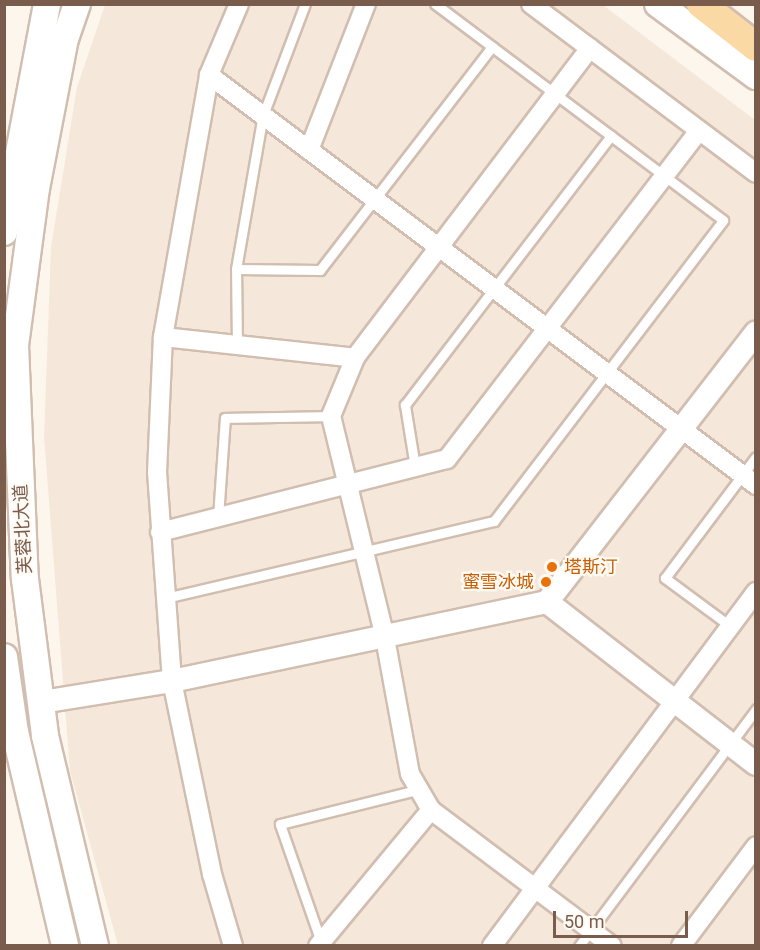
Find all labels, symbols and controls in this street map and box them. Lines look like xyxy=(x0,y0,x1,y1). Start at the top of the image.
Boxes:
street label: 芙蓉北大道 xyxy=(10,483,36,575)
place label: 塔斯汀 xyxy=(564,556,618,578)
marker: 塔斯汀 xyxy=(545,560,559,574)
place label: 蜜雪冰城 xyxy=(462,571,534,593)
marker: 蜜雪冰城 xyxy=(539,575,553,589)
scale bar xyxy=(556,899,691,937)
text: 50 m xyxy=(564,911,604,932)

